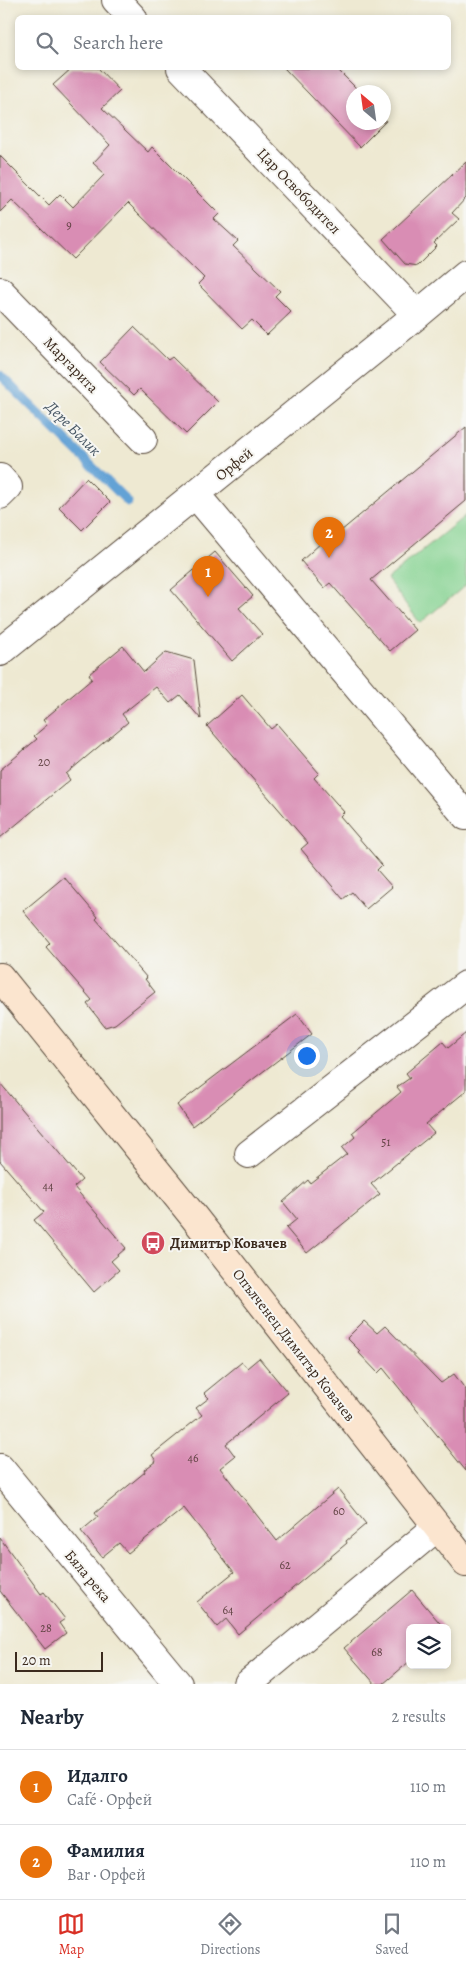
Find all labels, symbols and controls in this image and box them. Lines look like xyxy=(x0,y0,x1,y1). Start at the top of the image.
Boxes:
search box xyxy=(15,15,451,70)
icon: search xyxy=(33,29,61,57)
text: Search here xyxy=(73,30,163,56)
north arrow xyxy=(346,85,391,130)
street label: Цар Освободител xyxy=(253,144,345,238)
house number: 9 xyxy=(66,217,72,233)
street label: Маргарита xyxy=(39,333,103,397)
water label: Дере Балик xyxy=(40,396,106,461)
street label: Орфей xyxy=(211,443,257,485)
pin: 2 xyxy=(313,517,345,558)
pin: 1 xyxy=(192,556,224,597)
house number: 20 xyxy=(38,754,50,770)
your location xyxy=(294,1043,320,1069)
house number: 51 xyxy=(381,1134,391,1150)
house number: 44 xyxy=(43,1178,54,1194)
bus stop icon: Димитър Ковачев xyxy=(140,1230,166,1256)
place label: Димитър Ковачев xyxy=(170,1233,287,1253)
street label: Опълченец Димитър Ковачев xyxy=(228,1265,360,1425)
house number: 46 xyxy=(188,1450,199,1466)
house number: 60 xyxy=(333,1503,345,1519)
street label: Бяла река xyxy=(60,1546,116,1606)
house number: 62 xyxy=(279,1557,291,1573)
house number: 64 xyxy=(223,1602,234,1618)
house number: 28 xyxy=(40,1620,52,1636)
map controls xyxy=(406,1624,451,1669)
button: layers xyxy=(406,1624,451,1669)
house number: 68 xyxy=(371,1644,383,1660)
scale bar xyxy=(15,1649,102,1672)
text: 20 m xyxy=(22,1651,51,1670)
text: Nearby xyxy=(20,1703,83,1731)
text: 2 results xyxy=(391,1706,446,1728)
text: Идалго xyxy=(67,1763,128,1789)
text: 1 xyxy=(33,1776,39,1798)
text: 110 m xyxy=(410,1776,446,1798)
text: Café · Орфей xyxy=(67,1789,152,1811)
text: Фамилия xyxy=(67,1838,145,1864)
text: 2 xyxy=(32,1851,40,1873)
text: 110 m xyxy=(410,1851,446,1873)
text: Bar · Орфей xyxy=(67,1864,146,1886)
tab: Map xyxy=(57,1910,85,1959)
tab: Directions xyxy=(200,1910,260,1959)
tab: Saved xyxy=(375,1910,409,1959)

